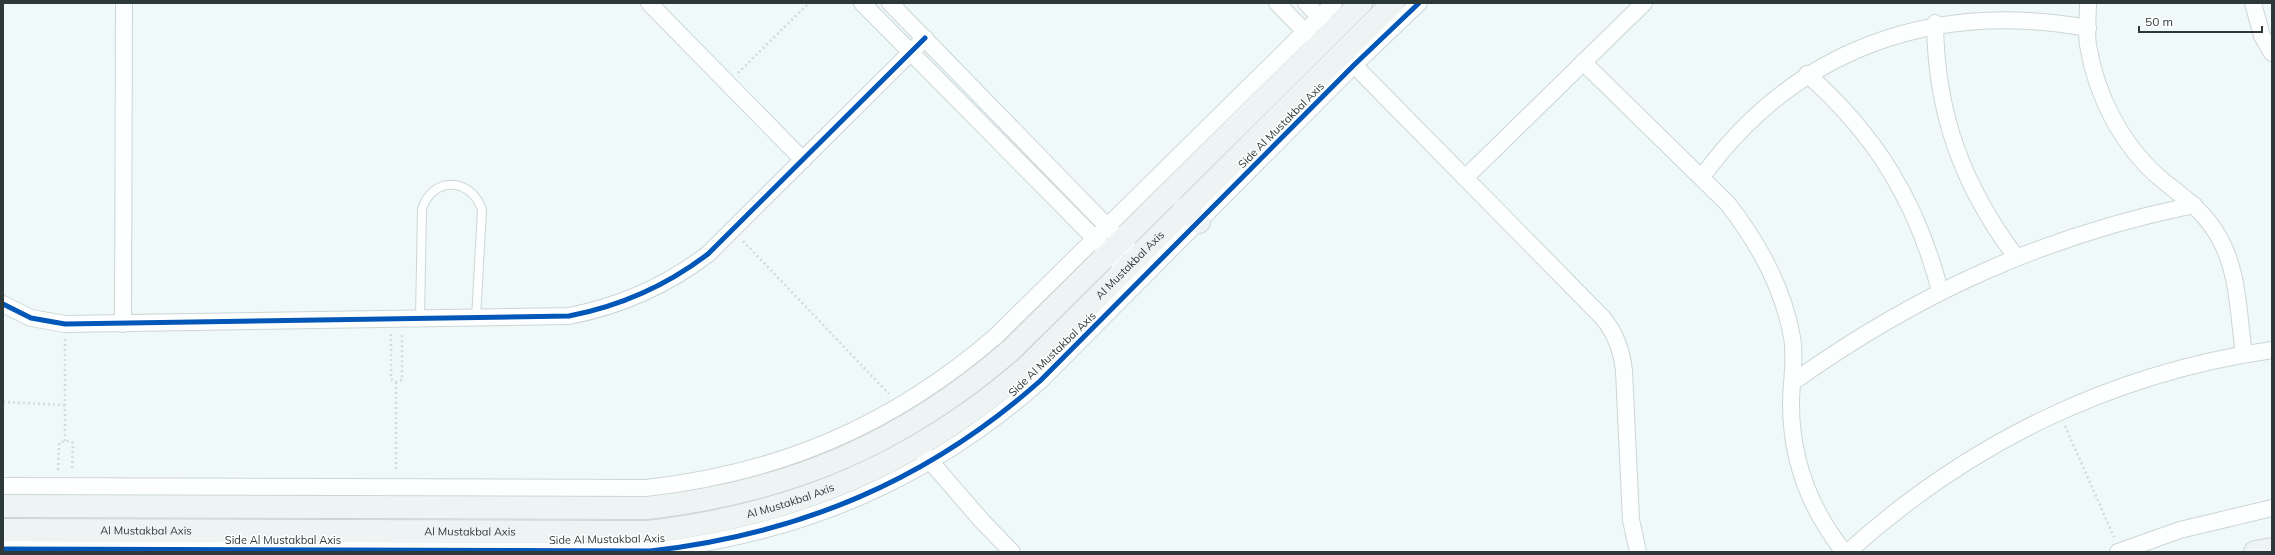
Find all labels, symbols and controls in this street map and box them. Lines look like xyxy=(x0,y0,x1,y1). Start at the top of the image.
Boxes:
scale bar xyxy=(2139,8,2262,34)
text: 50 m xyxy=(2145,14,2173,29)
street label: Side Al Mustakbal Axis xyxy=(1235,79,1327,171)
street label: Al Mustakbal Axis xyxy=(1092,228,1167,302)
street label: Side Al Mustakbal Axis xyxy=(1005,309,1099,399)
street label: Al Mustakbal Axis xyxy=(745,480,836,521)
street label: Al Mustakbal Axis xyxy=(100,523,192,538)
street label: Al Mustakbal Axis xyxy=(424,524,516,539)
street label: Side Al Mustakbal Axis xyxy=(549,531,665,547)
street label: Side Al Mustakbal Axis xyxy=(225,533,341,547)

